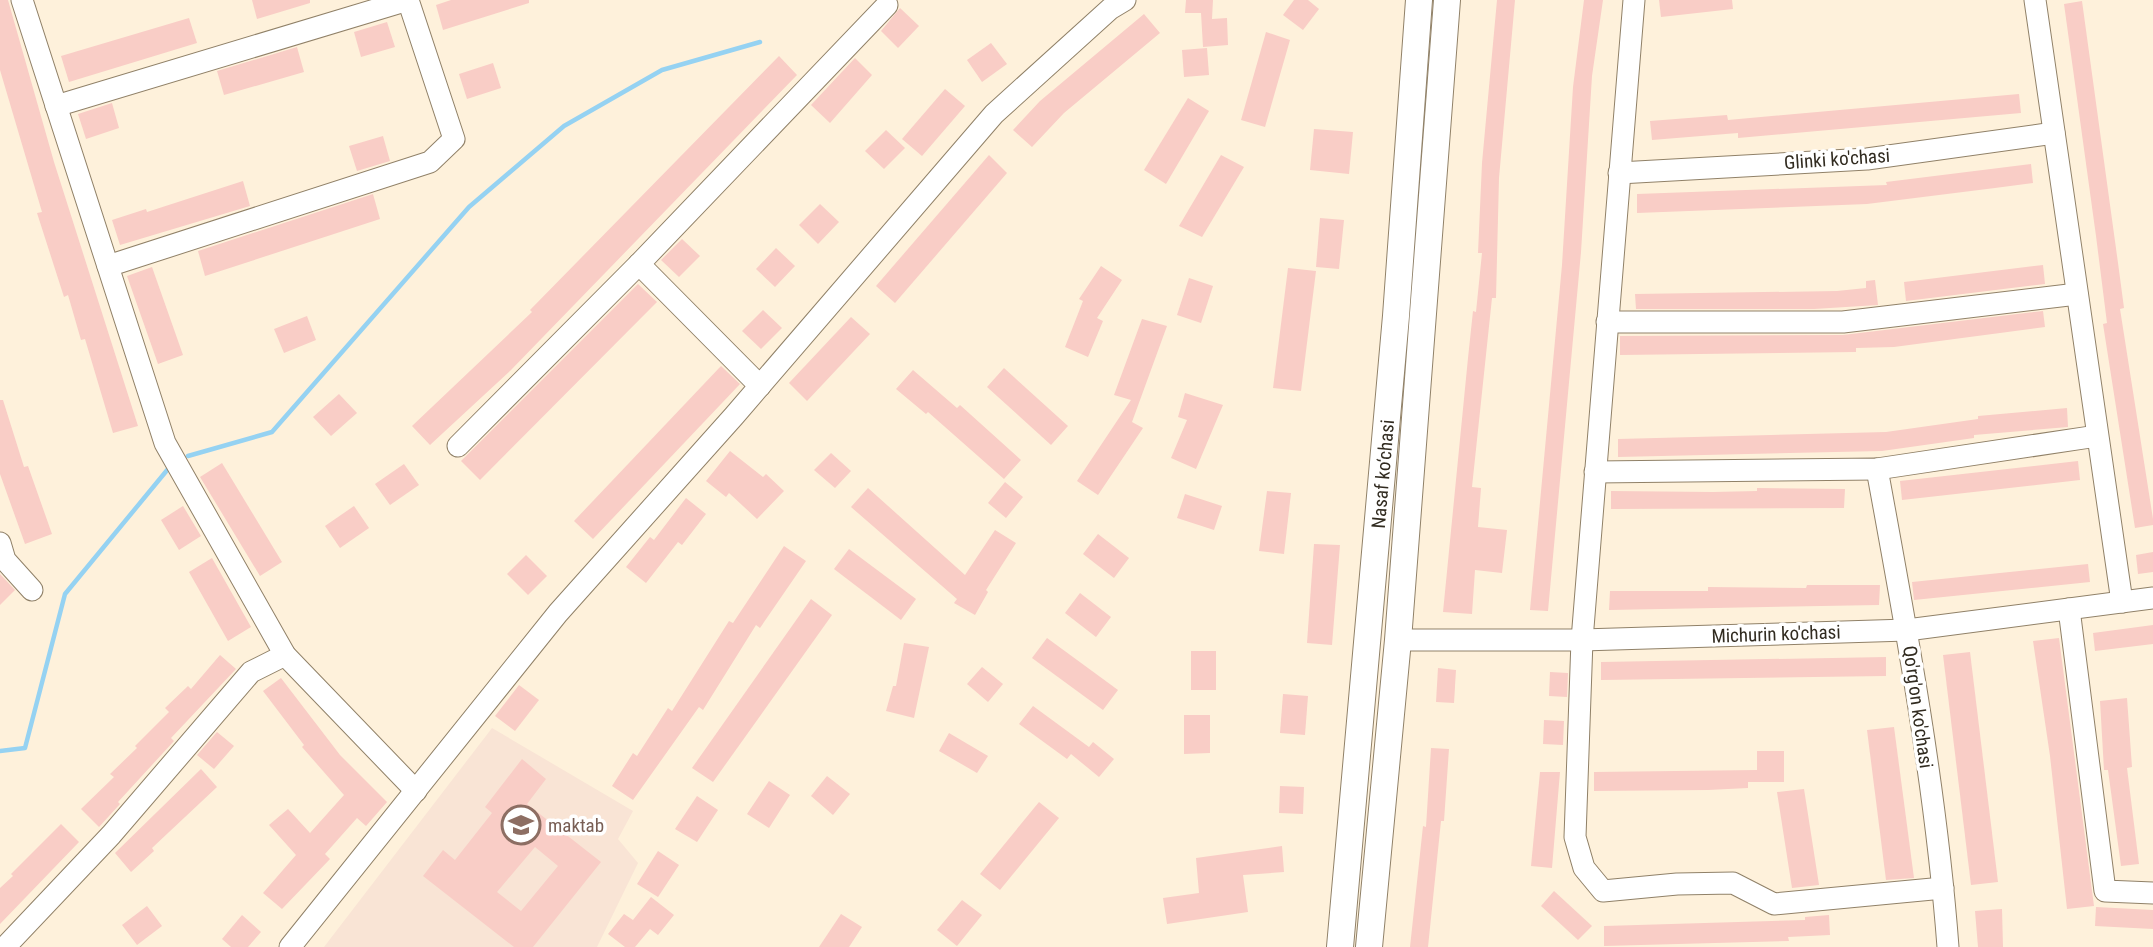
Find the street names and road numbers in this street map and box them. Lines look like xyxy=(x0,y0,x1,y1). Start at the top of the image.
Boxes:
street label: Glinki ko'chasi xyxy=(1783,144,1891,174)
street label: Nasaf ko‘chasi xyxy=(1367,419,1399,529)
street label: Michurin ko'chasi xyxy=(1711,620,1841,648)
street label: Qo'rg'on ko'chasi xyxy=(1898,644,1938,770)

